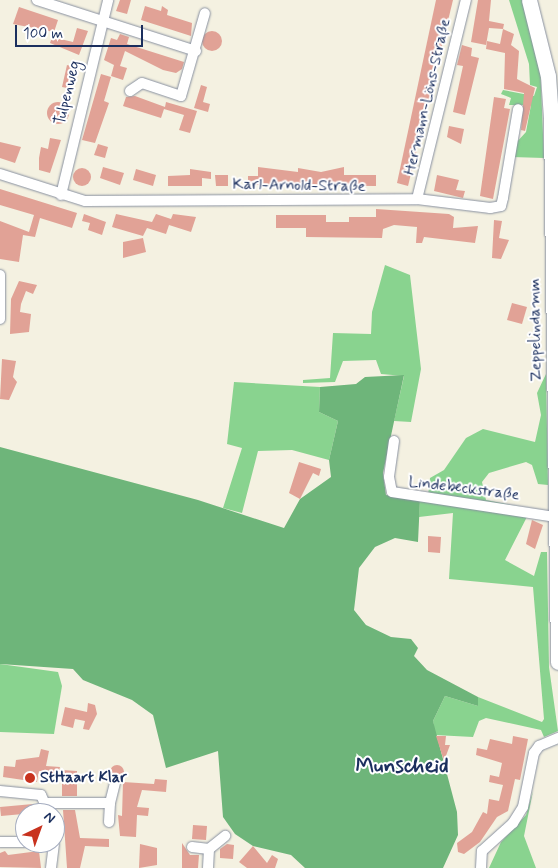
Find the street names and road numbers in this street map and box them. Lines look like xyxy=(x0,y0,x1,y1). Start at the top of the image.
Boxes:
street label: Hermann-Löns-Straße xyxy=(401,17,455,177)
street label: Tulpenweg xyxy=(51,59,85,127)
street label: Karl-Arnold-Straße xyxy=(232,175,366,197)
street label: Zeppelindamm xyxy=(525,278,547,382)
street label: Lindebeckstraße xyxy=(407,473,521,505)

